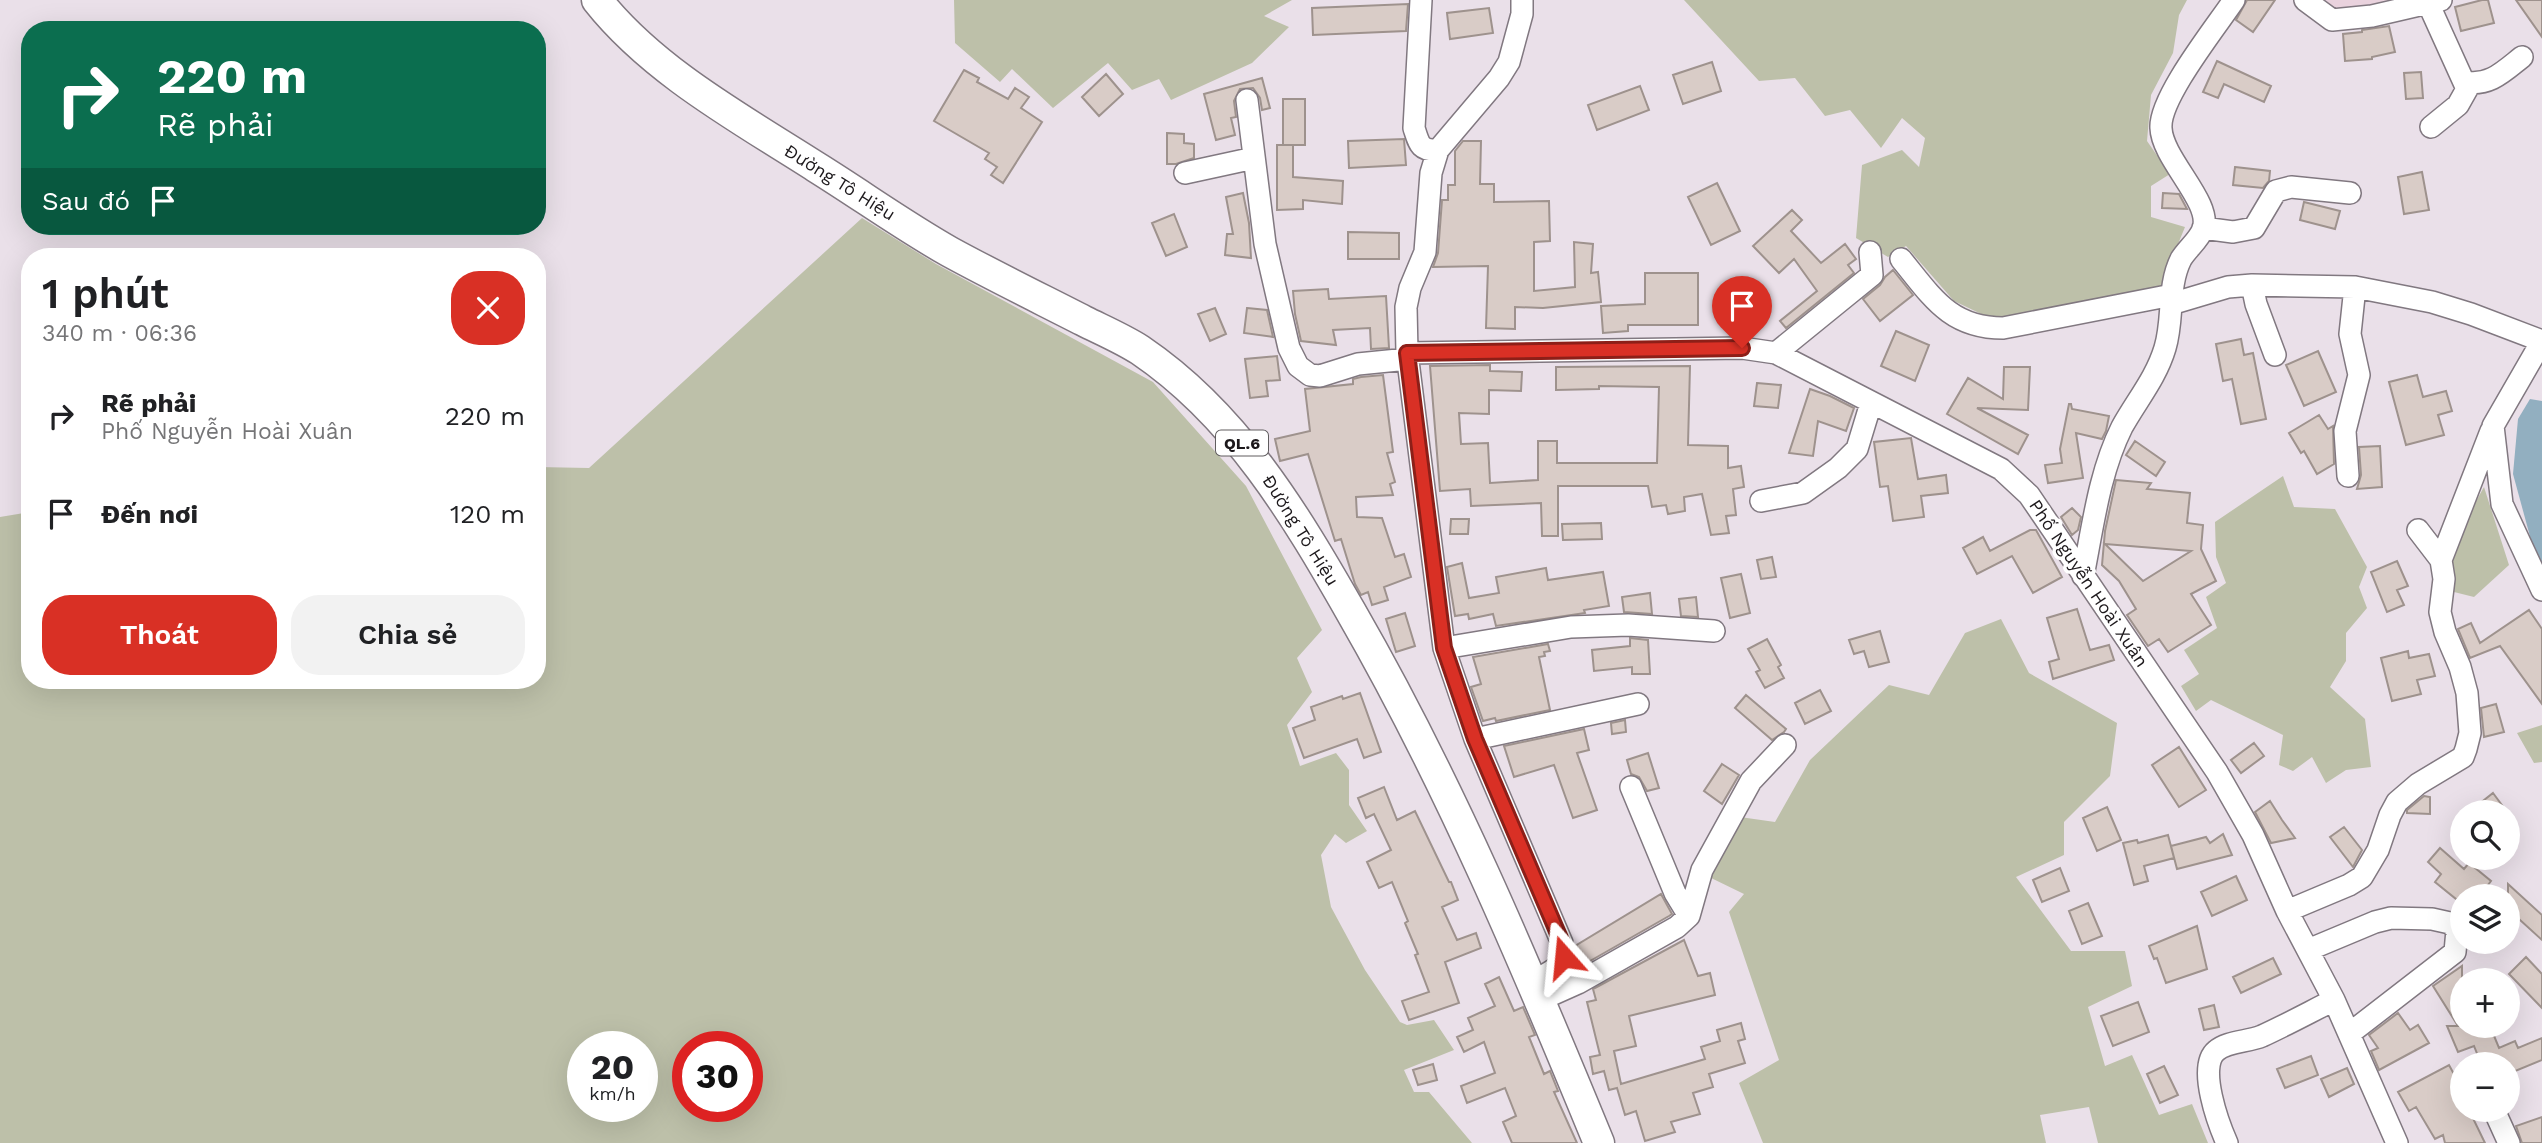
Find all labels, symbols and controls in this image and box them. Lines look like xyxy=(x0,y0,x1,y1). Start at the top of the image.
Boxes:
text: 220 m xyxy=(157,47,307,105)
icon: right xyxy=(42,49,133,140)
text: Rẽ phải xyxy=(157,106,274,144)
street label: Đường Tô Hiệu xyxy=(781,139,899,225)
icon: arrive xyxy=(144,182,182,220)
text: Sau đó xyxy=(42,186,130,216)
text: 1 phút xyxy=(42,269,169,318)
button: close xyxy=(451,271,525,345)
pin xyxy=(1712,276,1772,348)
icon: arrive xyxy=(1723,287,1761,325)
text: 340 m · 06:36 xyxy=(42,320,197,347)
text: Rẽ phải xyxy=(101,388,196,418)
icon: right xyxy=(42,397,80,435)
text: 220 m xyxy=(445,401,525,431)
text: Phố Nguyễn Hoài Xuân xyxy=(101,418,353,445)
road number: QL.6 xyxy=(1216,430,1268,456)
street label: Đường Tô Hiệu xyxy=(1258,471,1344,589)
icon: arrive xyxy=(42,495,80,533)
street label: Phố Nguyễn Hoài Xuân xyxy=(2025,495,2153,671)
text: Đến nơi xyxy=(101,499,198,529)
text: 120 m xyxy=(450,499,525,529)
button: Thoát xyxy=(42,595,277,675)
button: Chia sẻ xyxy=(291,595,525,675)
map controls xyxy=(2450,800,2520,1122)
button: search xyxy=(2450,800,2520,870)
button: layers xyxy=(2450,884,2520,954)
position arrow xyxy=(1527,920,1601,994)
button: + xyxy=(2450,968,2520,1038)
speed limit sign: 30 xyxy=(672,1031,763,1122)
text: 20 xyxy=(591,1046,634,1088)
button: − xyxy=(2450,1052,2520,1122)
text: km/h xyxy=(589,1083,636,1104)

